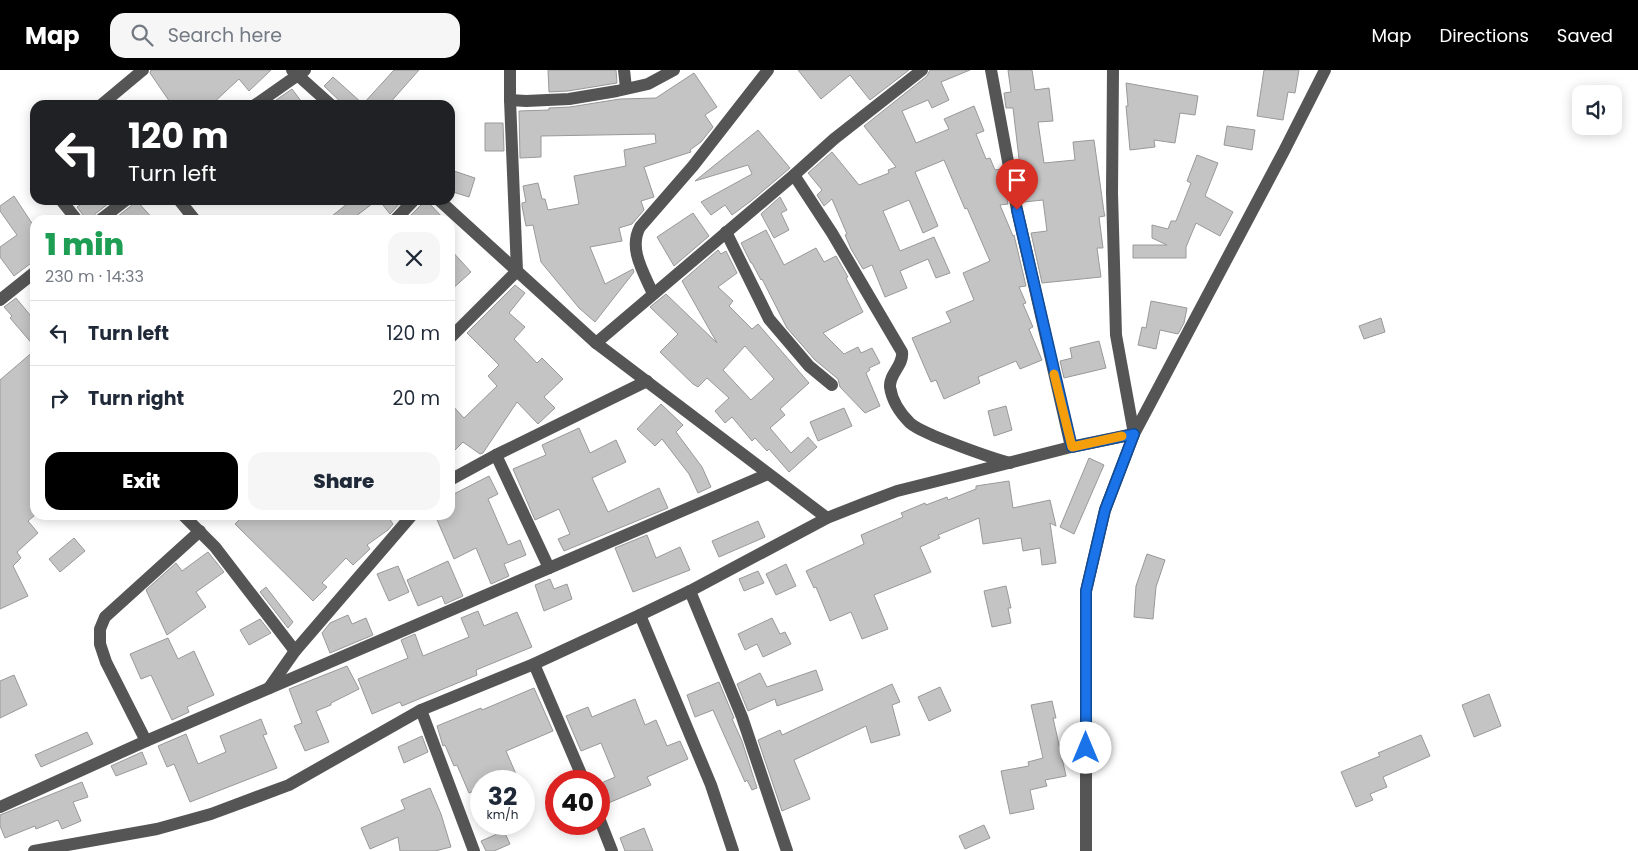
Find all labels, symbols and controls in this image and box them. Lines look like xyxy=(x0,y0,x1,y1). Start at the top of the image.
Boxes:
search box xyxy=(110,13,460,58)
text: Map xyxy=(25,19,80,52)
icon: search xyxy=(128,21,156,49)
text: Search here xyxy=(168,22,282,49)
text: Map xyxy=(1372,23,1411,48)
text: Directions xyxy=(1439,23,1529,48)
text: Saved xyxy=(1557,23,1613,48)
map controls xyxy=(1572,85,1622,135)
button: sound xyxy=(1572,85,1622,135)
text: 120 m xyxy=(128,111,228,160)
icon: left xyxy=(45,120,110,185)
text: Turn left xyxy=(128,158,216,189)
pin xyxy=(996,159,1038,210)
icon: arrive xyxy=(1003,166,1031,194)
text: 1 min xyxy=(45,223,124,266)
button: close xyxy=(388,232,440,284)
text: 230 m · 14:33 xyxy=(45,265,144,288)
icon: left xyxy=(45,319,73,347)
text: Turn left xyxy=(88,320,169,347)
text: 120 m xyxy=(386,320,440,347)
icon: right xyxy=(45,384,73,412)
text: Turn right xyxy=(88,385,184,412)
text: 20 m xyxy=(392,385,440,412)
button: Exit xyxy=(45,452,238,510)
button: Share xyxy=(248,452,440,510)
position arrow xyxy=(1059,721,1111,773)
speed limit sign: 40 xyxy=(545,770,610,835)
text: 32 xyxy=(488,779,517,814)
text: km/h xyxy=(487,806,518,823)

